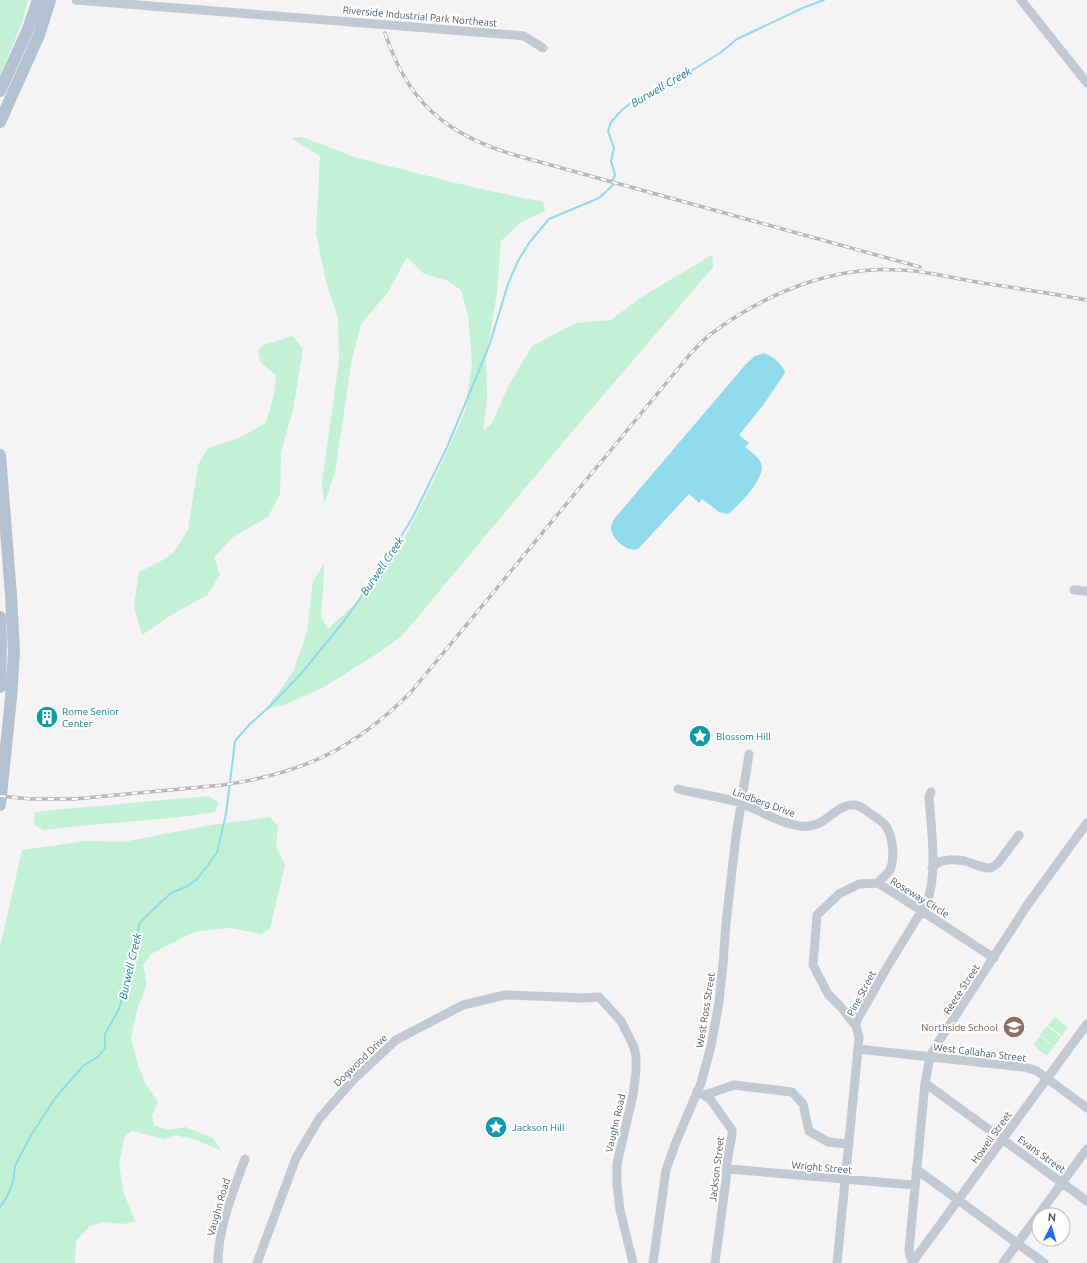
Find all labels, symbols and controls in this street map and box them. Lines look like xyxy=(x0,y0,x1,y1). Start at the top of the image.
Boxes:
street label: Riverside Industrial Park Northeast xyxy=(342,4,498,29)
water label: Burwell Creek xyxy=(629,65,694,109)
water label: Burwell Creek xyxy=(358,534,406,597)
building icon: Rome Senior Center xyxy=(34,704,60,730)
place label: Rome Senior Center xyxy=(62,706,119,729)
place icon: Blossom Hill xyxy=(687,723,713,749)
place label: Blossom Hill xyxy=(716,731,771,742)
street label: Lindberg Drive xyxy=(731,786,797,819)
street label: Roseway Circle xyxy=(888,875,951,920)
water label: Burwell Creek xyxy=(117,931,144,1000)
street label: Reece Street xyxy=(941,962,982,1016)
street label: Pine Street xyxy=(845,969,878,1018)
street label: West Ross Street xyxy=(694,972,717,1049)
school or university icon: Northside School xyxy=(1001,1014,1027,1040)
place label: Northside School xyxy=(921,1022,998,1033)
street label: Dogwood Drive xyxy=(331,1032,389,1089)
street label: West Callahan Street xyxy=(933,1041,1027,1064)
street label: Vaughn Road xyxy=(603,1093,628,1153)
street label: Howell Street xyxy=(969,1109,1014,1165)
place icon: Jackson Hill xyxy=(483,1114,509,1140)
place label: Jackson Hill xyxy=(512,1122,565,1133)
street label: Evans Street xyxy=(1016,1134,1068,1175)
street label: Jackson Street xyxy=(707,1136,726,1202)
street label: Wright Street xyxy=(791,1159,853,1176)
street label: Vaughn Road xyxy=(205,1177,232,1237)
north arrow xyxy=(1031,1207,1071,1247)
text: N xyxy=(1047,1211,1056,1223)

